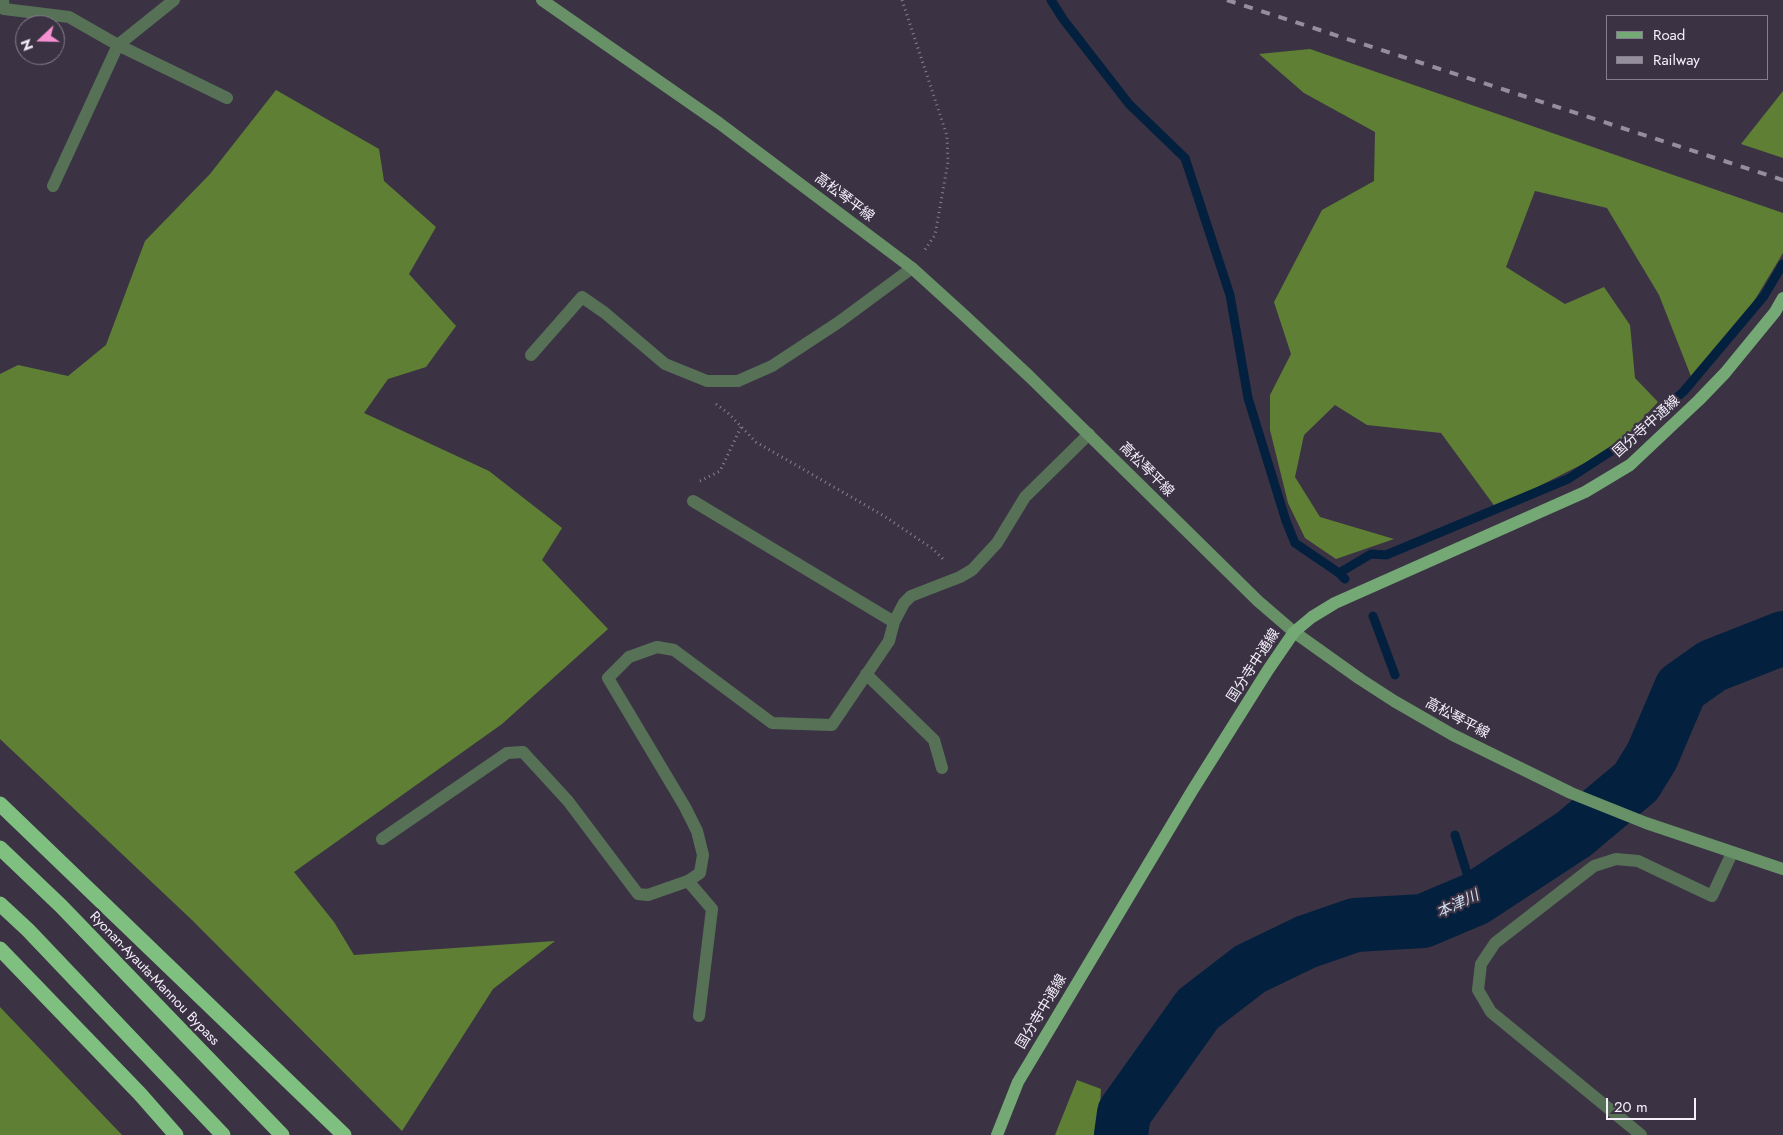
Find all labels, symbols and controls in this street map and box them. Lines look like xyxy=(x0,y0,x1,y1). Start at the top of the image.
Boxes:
north arrow xyxy=(15,15,65,65)
legend xyxy=(1606,15,1768,80)
text: Road xyxy=(1653,24,1685,46)
text: N xyxy=(16,36,38,54)
text: Railway xyxy=(1653,49,1700,71)
street label: 高松琴平線 xyxy=(811,170,877,226)
street label: 国分寺中通線 xyxy=(1610,393,1684,461)
street label: 高松琴平線 xyxy=(1115,439,1177,501)
street label: 国分寺中通線 xyxy=(1224,626,1284,706)
street label: 高松琴平線 xyxy=(1422,695,1492,743)
water label: 本津川 xyxy=(1434,887,1482,923)
street label: Ryonan-Ayauta-Mannou Bypass xyxy=(86,909,222,1049)
street label: 国分寺中通線 xyxy=(1013,972,1071,1052)
scale bar xyxy=(1608,1088,1698,1120)
text: 20 m xyxy=(1614,1096,1648,1118)

